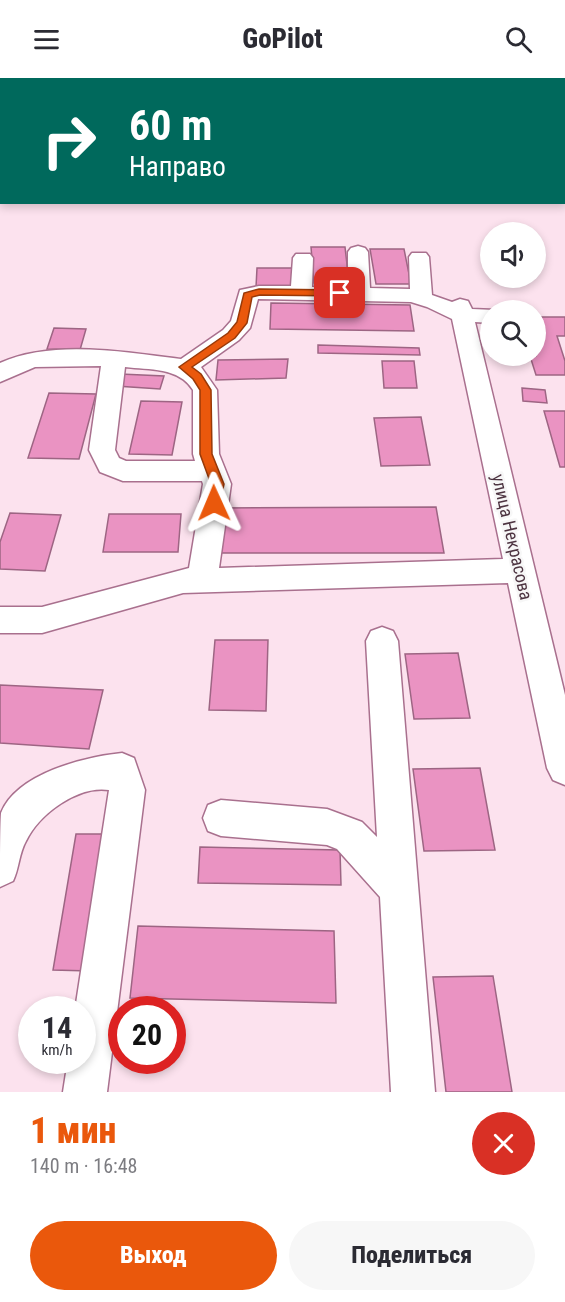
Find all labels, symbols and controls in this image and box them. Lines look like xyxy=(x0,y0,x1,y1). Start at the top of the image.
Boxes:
icon: menu xyxy=(30,23,63,56)
text: GoPilot xyxy=(242,23,323,55)
icon: search xyxy=(502,23,535,56)
text: 60 m xyxy=(129,101,212,150)
icon: right xyxy=(30,102,108,180)
text: Направо xyxy=(129,151,226,183)
map controls xyxy=(480,222,546,366)
button: sound xyxy=(480,222,546,288)
pin xyxy=(314,267,365,318)
icon: arrive xyxy=(323,276,356,309)
button: search xyxy=(480,300,546,366)
position arrow xyxy=(182,471,246,535)
street label: улица Некрасова xyxy=(488,472,537,602)
speed limit sign: 20 xyxy=(108,996,186,1074)
text: 14 xyxy=(42,1010,72,1045)
text: km/h xyxy=(42,1041,72,1059)
text: 1 мин xyxy=(30,1110,116,1152)
button: close xyxy=(472,1112,535,1175)
text: 140 m · 16:48 xyxy=(30,1154,137,1178)
button: Выход xyxy=(30,1221,277,1290)
button: Поделиться xyxy=(289,1221,535,1290)

